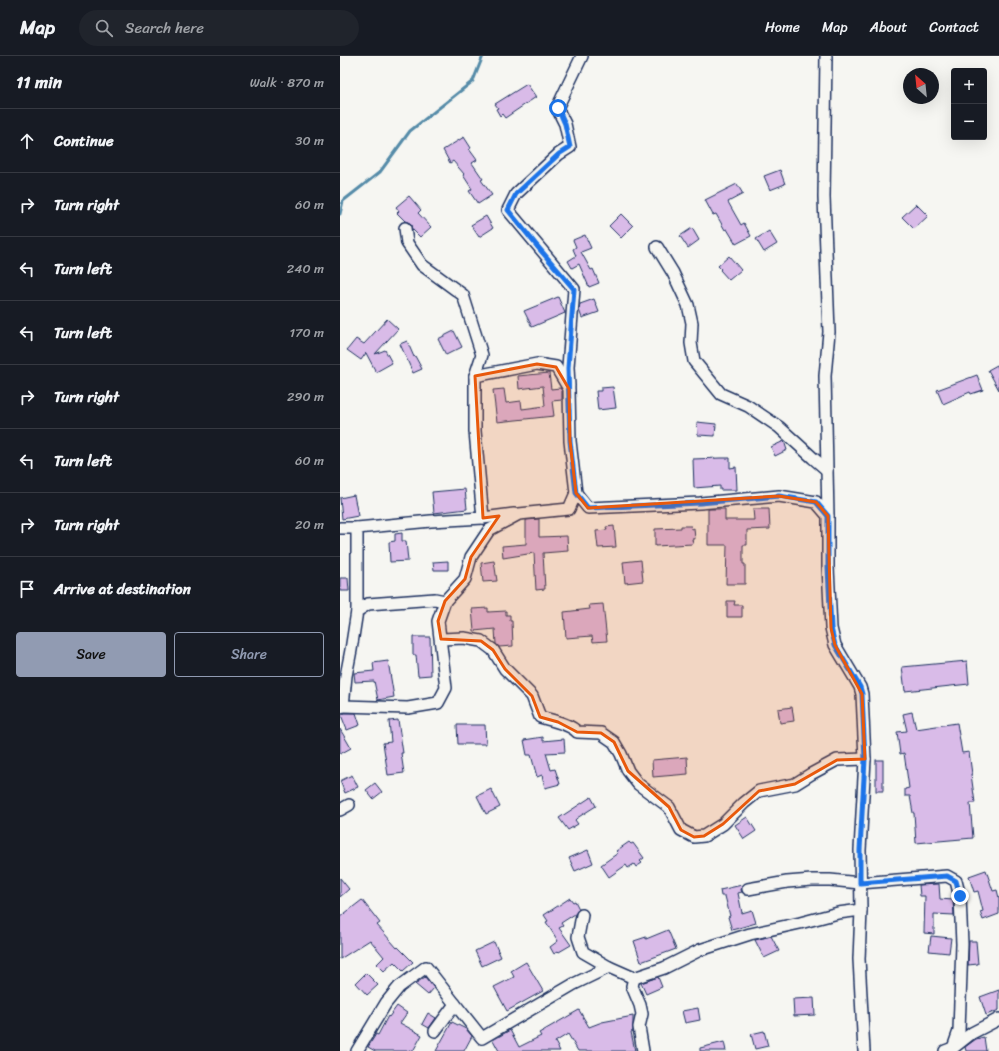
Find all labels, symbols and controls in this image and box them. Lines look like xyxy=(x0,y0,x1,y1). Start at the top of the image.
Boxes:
search box xyxy=(79,10,359,46)
text: Map xyxy=(20,11,55,44)
text: Search here xyxy=(125,15,204,41)
text: Home xyxy=(765,15,800,40)
text: Map xyxy=(822,15,848,40)
text: About xyxy=(870,15,907,40)
text: Contact xyxy=(929,15,979,40)
icon: search xyxy=(93,17,115,39)
text: 11 min xyxy=(16,67,62,97)
north arrow xyxy=(903,68,939,104)
map controls xyxy=(951,68,987,140)
button: + xyxy=(951,68,987,104)
text: Walk · 870 m xyxy=(250,71,324,94)
route start xyxy=(549,99,567,117)
button: − xyxy=(951,104,987,140)
text: Continue xyxy=(54,128,114,154)
text: 30 m xyxy=(295,129,324,152)
icon: ahead xyxy=(16,130,38,152)
text: Turn right xyxy=(54,192,119,218)
text: 60 m xyxy=(295,193,324,216)
icon: right xyxy=(16,194,38,216)
text: Turn left xyxy=(54,256,112,282)
text: 240 m xyxy=(287,257,324,280)
icon: left xyxy=(16,258,38,280)
text: Turn left xyxy=(54,320,112,346)
text: 170 m xyxy=(289,321,324,344)
icon: left xyxy=(16,322,38,344)
text: Turn right xyxy=(54,384,119,410)
text: 290 m xyxy=(287,385,324,408)
icon: right xyxy=(16,386,38,408)
text: Turn left xyxy=(54,448,112,474)
text: 60 m xyxy=(295,449,324,472)
icon: left xyxy=(16,450,38,472)
text: Turn right xyxy=(54,512,119,538)
text: 20 m xyxy=(295,513,324,536)
icon: right xyxy=(16,514,38,536)
text: Arrive at destination xyxy=(54,576,191,602)
icon: arrive xyxy=(16,578,38,600)
button: Save xyxy=(16,632,166,677)
button: Share xyxy=(174,632,324,677)
route end xyxy=(951,887,969,905)

